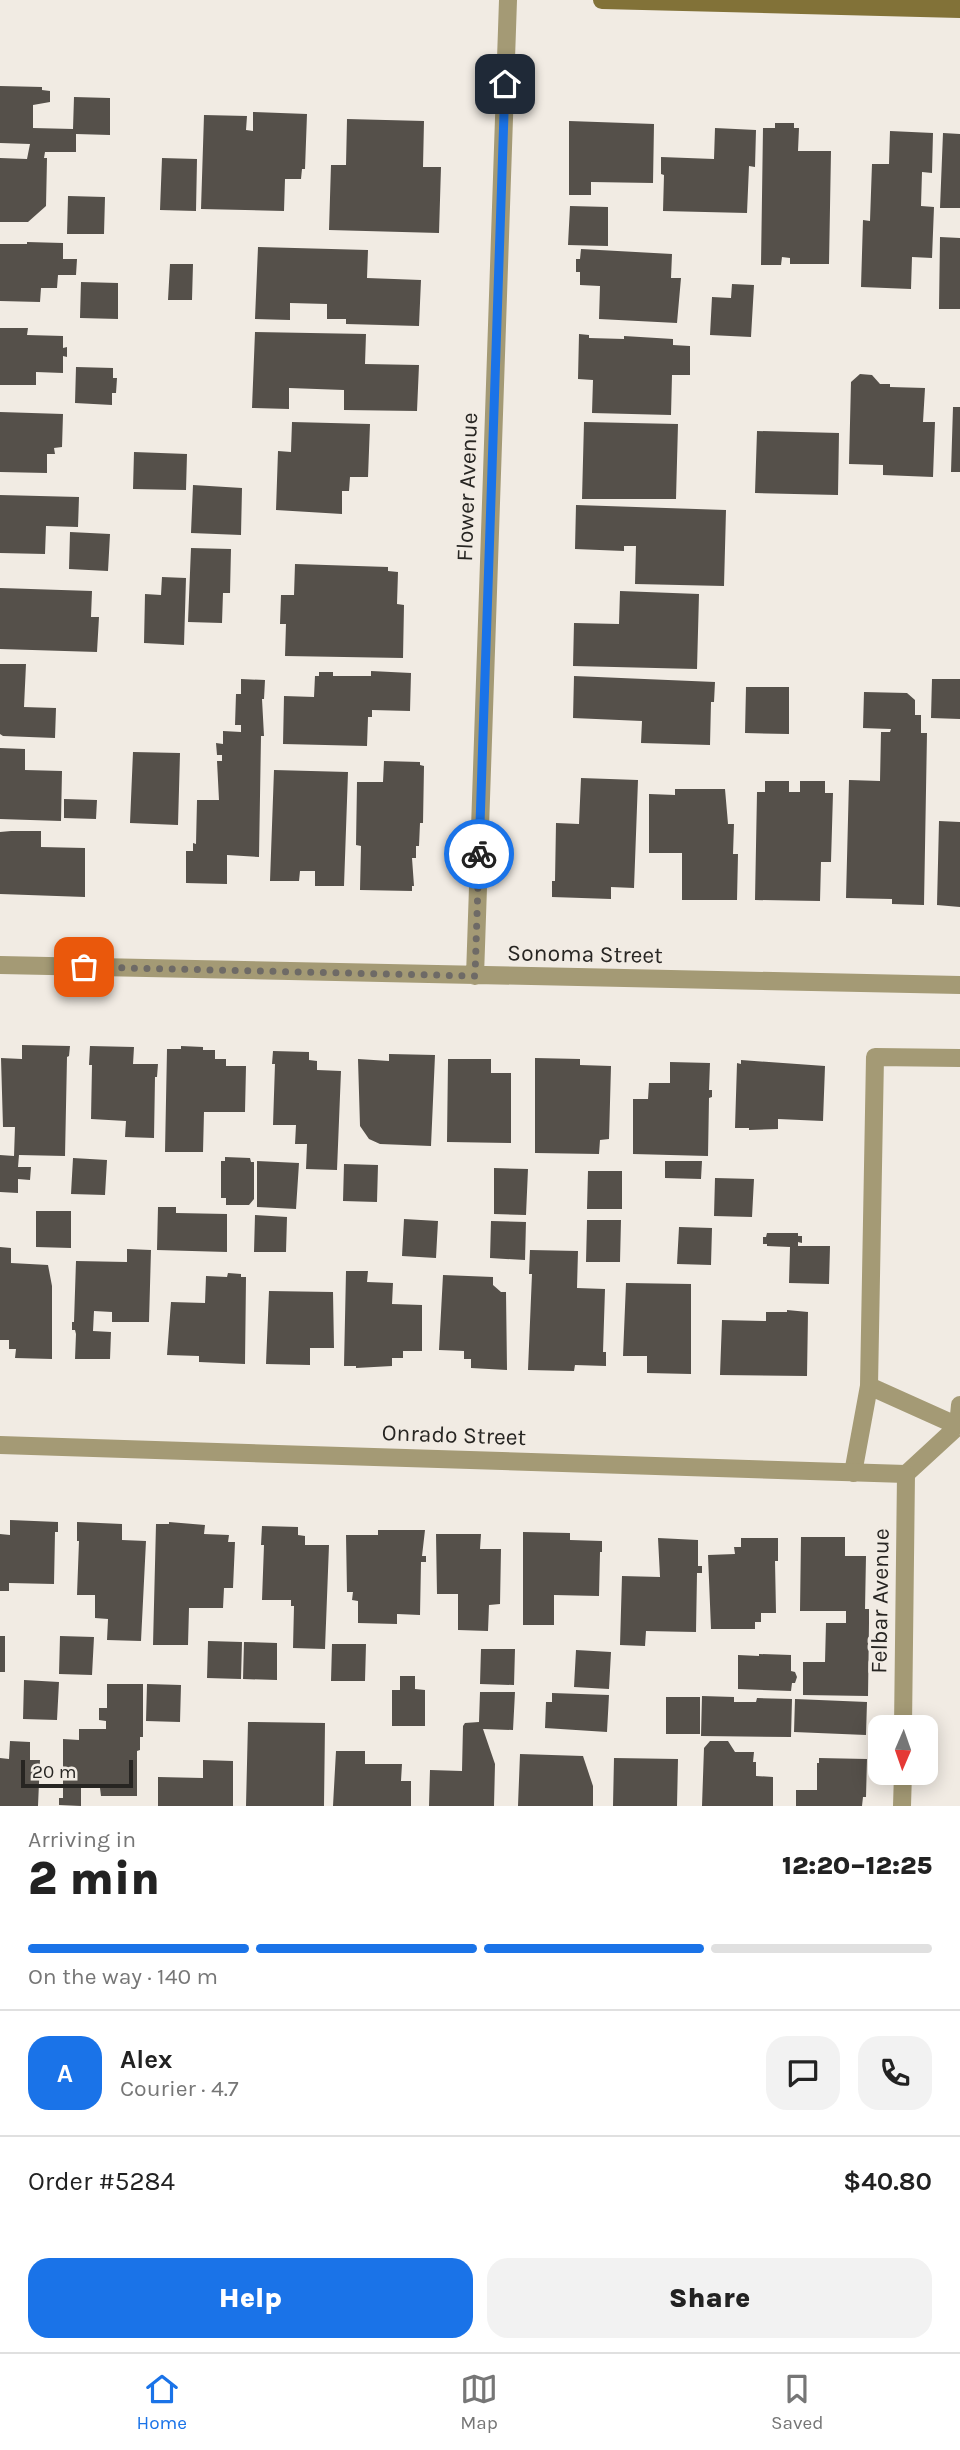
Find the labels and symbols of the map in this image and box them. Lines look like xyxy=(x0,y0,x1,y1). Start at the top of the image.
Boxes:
pin xyxy=(475,54,535,114)
street label: Flower Avenue xyxy=(451,412,483,562)
courier xyxy=(444,819,514,889)
pin xyxy=(54,937,114,997)
street label: Sonoma Street xyxy=(507,939,663,969)
street label: Onrado Street xyxy=(381,1419,527,1451)
street label: Felbar Avenue xyxy=(865,1528,895,1674)
north arrow xyxy=(868,1715,938,1785)
scale bar xyxy=(21,1757,133,1789)

